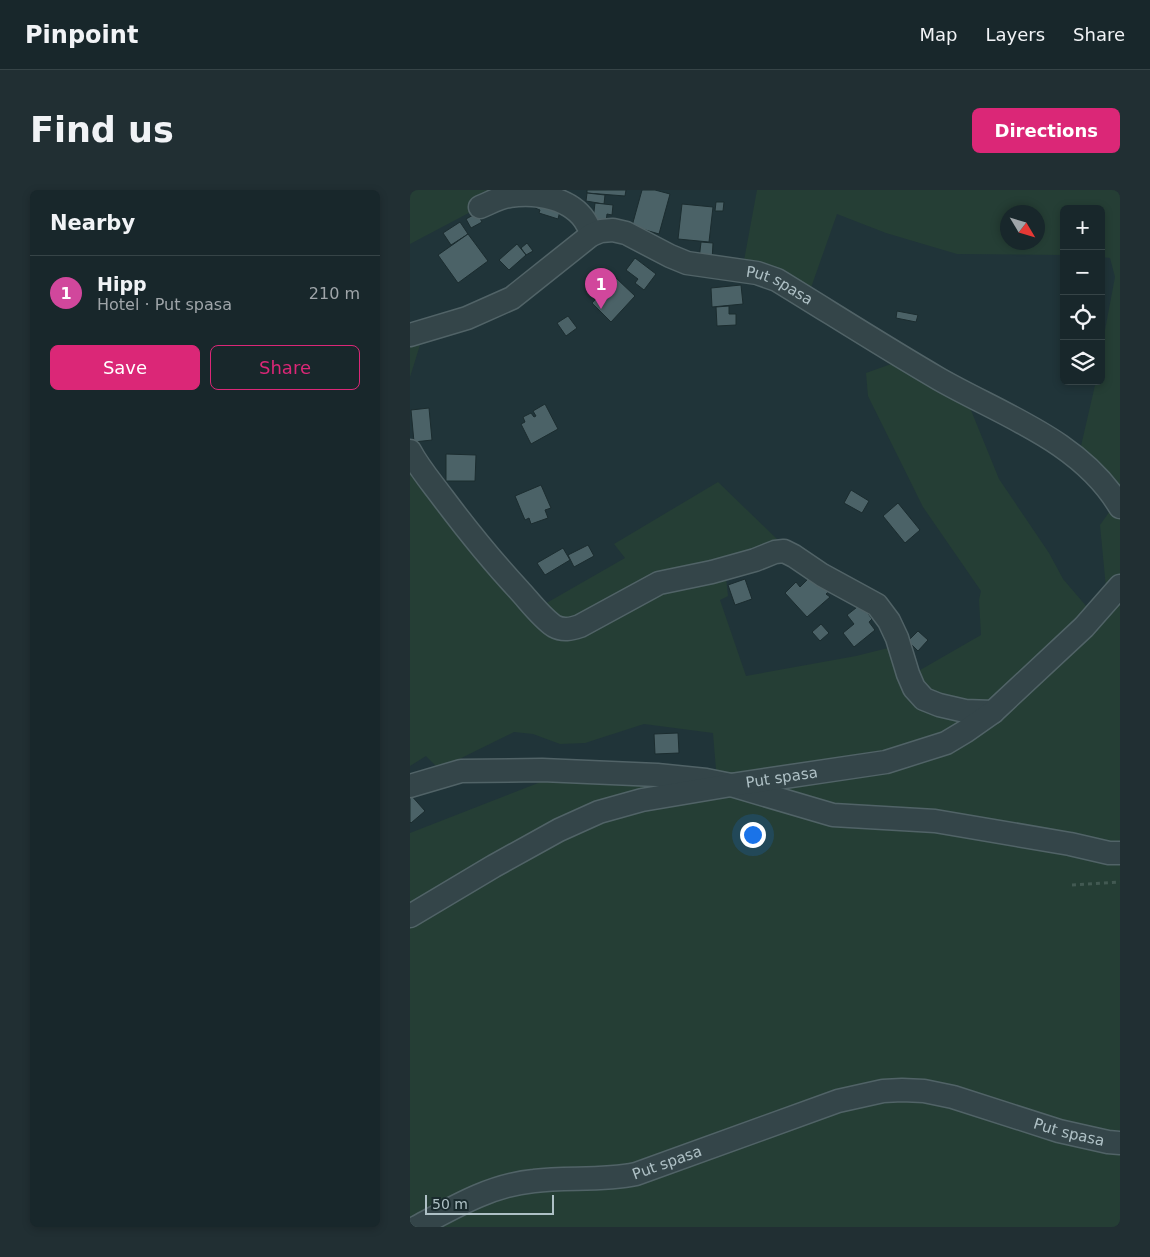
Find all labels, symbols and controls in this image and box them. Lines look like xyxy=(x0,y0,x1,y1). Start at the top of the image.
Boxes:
text: Pinpoint xyxy=(25,21,138,49)
text: Map xyxy=(919,24,957,45)
text: Layers xyxy=(985,24,1045,45)
text: Share xyxy=(1073,24,1125,45)
button: Directions xyxy=(972,108,1120,153)
text: Find us xyxy=(30,110,174,150)
north arrow xyxy=(1000,205,1045,250)
map controls xyxy=(1060,205,1105,385)
button: + xyxy=(1060,205,1105,250)
text: Nearby xyxy=(50,211,135,235)
button: − xyxy=(1060,250,1105,295)
street label: Put spasa xyxy=(745,263,816,309)
pin: 1 xyxy=(585,268,617,309)
text: Hipp xyxy=(97,273,147,295)
text: 1 xyxy=(60,284,72,303)
text: 210 m xyxy=(309,284,360,303)
text: Hotel · Put spasa xyxy=(97,295,232,314)
button: locate xyxy=(1060,295,1105,340)
button: layers xyxy=(1060,340,1105,385)
button: Save xyxy=(50,345,200,390)
button: Share xyxy=(210,345,360,390)
street label: Put spasa xyxy=(744,763,819,792)
your location xyxy=(740,822,766,848)
street label: Put spasa xyxy=(1031,1114,1106,1150)
street label: Put spasa xyxy=(630,1142,704,1184)
scale bar xyxy=(425,1192,554,1215)
text: 50 m xyxy=(432,1196,468,1212)

